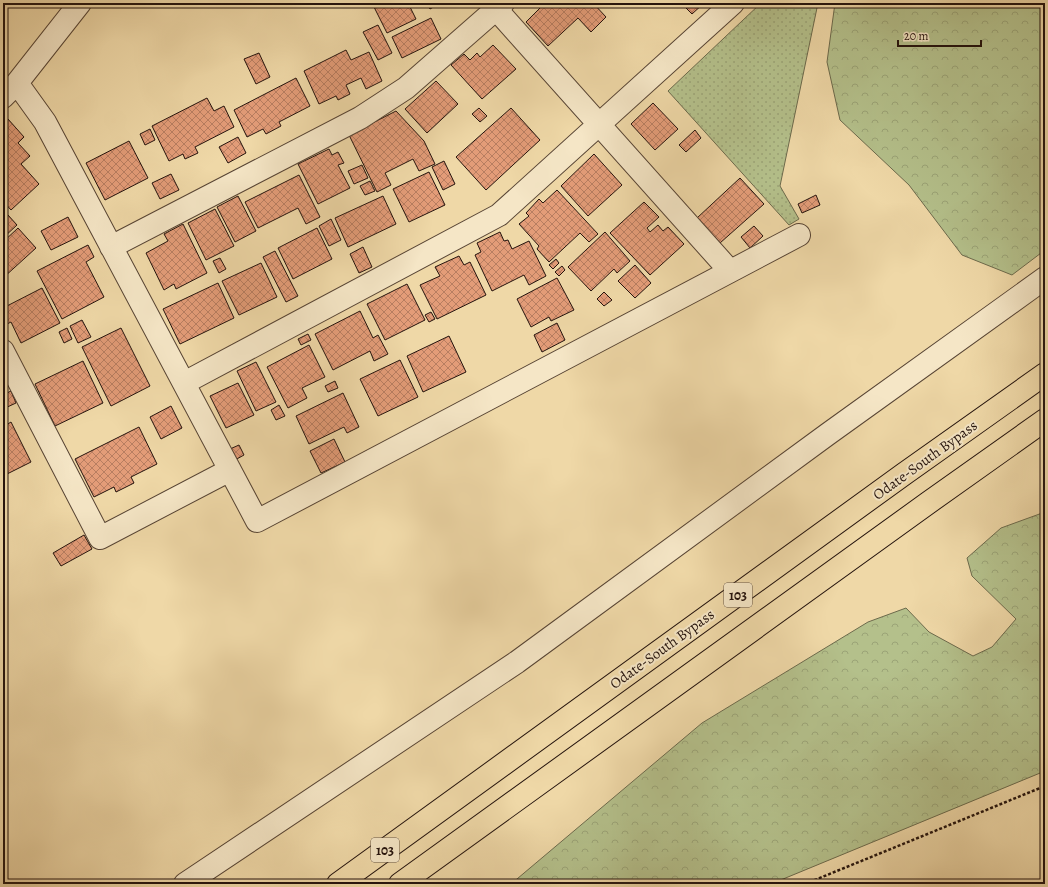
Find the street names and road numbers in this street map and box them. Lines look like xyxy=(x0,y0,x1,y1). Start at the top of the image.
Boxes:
street label: Odate-South Bypass xyxy=(869,415,981,505)
road number: 103 xyxy=(724,583,752,607)
street label: Odate-South Bypass xyxy=(606,604,718,694)
road number: 103 xyxy=(371,838,399,862)

